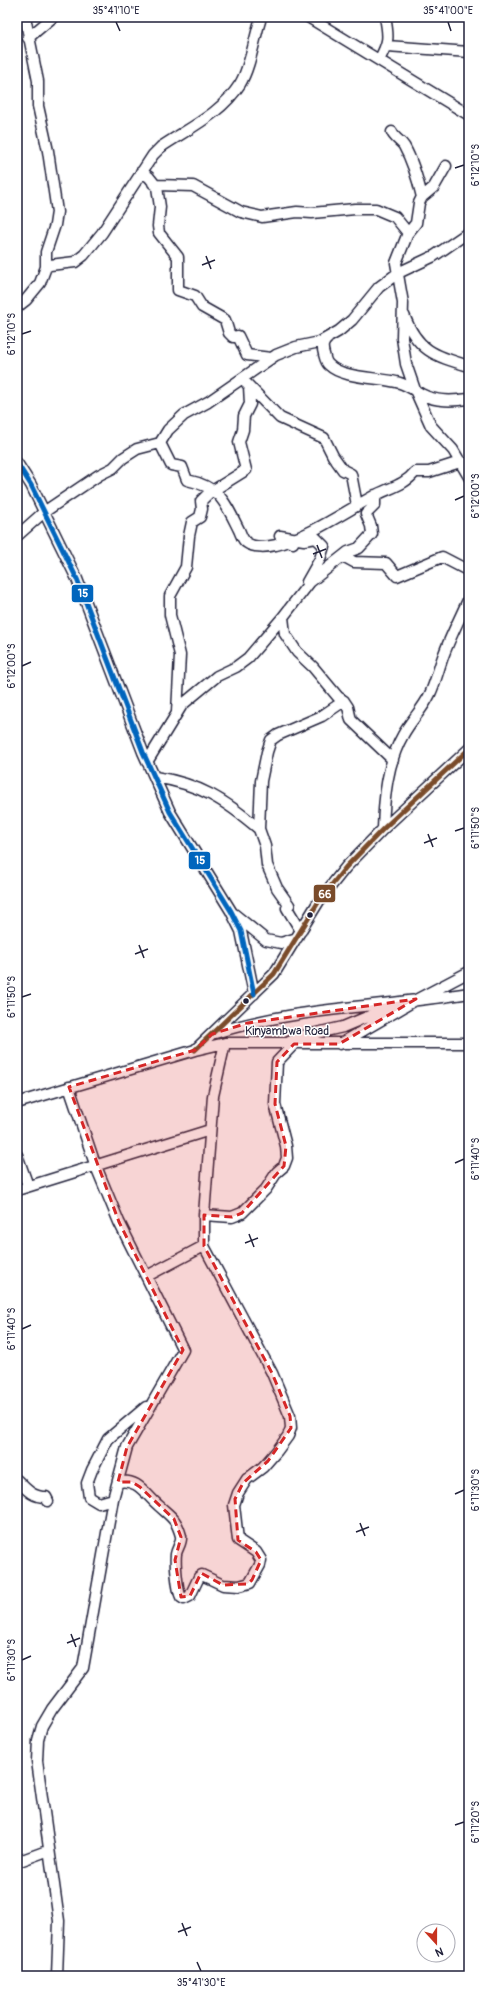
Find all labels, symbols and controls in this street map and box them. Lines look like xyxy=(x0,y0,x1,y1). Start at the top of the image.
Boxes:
text: 35°41'10"E xyxy=(92,5,140,17)
text: 35°41'00"E xyxy=(423,5,473,17)
text: 6°12'10"S xyxy=(470,144,482,186)
text: 6°12'10"S xyxy=(6,313,18,355)
text: 6°12'00"S xyxy=(470,473,482,519)
line badge: 15 xyxy=(71,584,94,603)
text: 15 xyxy=(78,587,88,600)
text: 6°12'00"S xyxy=(6,643,18,689)
text: 6°11'50"S xyxy=(470,807,482,849)
line badge: 15 xyxy=(188,851,211,870)
text: 15 xyxy=(195,854,205,867)
line badge: 66 xyxy=(313,884,336,903)
text: 66 xyxy=(319,888,332,901)
unlabelled marker xyxy=(305,910,315,920)
text: 6°11'50"S xyxy=(6,976,18,1018)
unlabelled marker xyxy=(241,996,251,1006)
street label: Kinyambwa Road xyxy=(245,1024,329,1039)
text: 6°11'40"S xyxy=(470,1138,482,1180)
text: 6°11'40"S xyxy=(6,1308,18,1350)
text: 6°11'30"S xyxy=(470,1469,482,1511)
text: 6°11'30"S xyxy=(6,1639,18,1681)
text: 6°11'20"S xyxy=(470,1801,482,1843)
north arrow xyxy=(416,1923,456,1963)
text: N xyxy=(433,1944,445,1959)
text: 35°41'30"E xyxy=(177,1977,225,1989)

